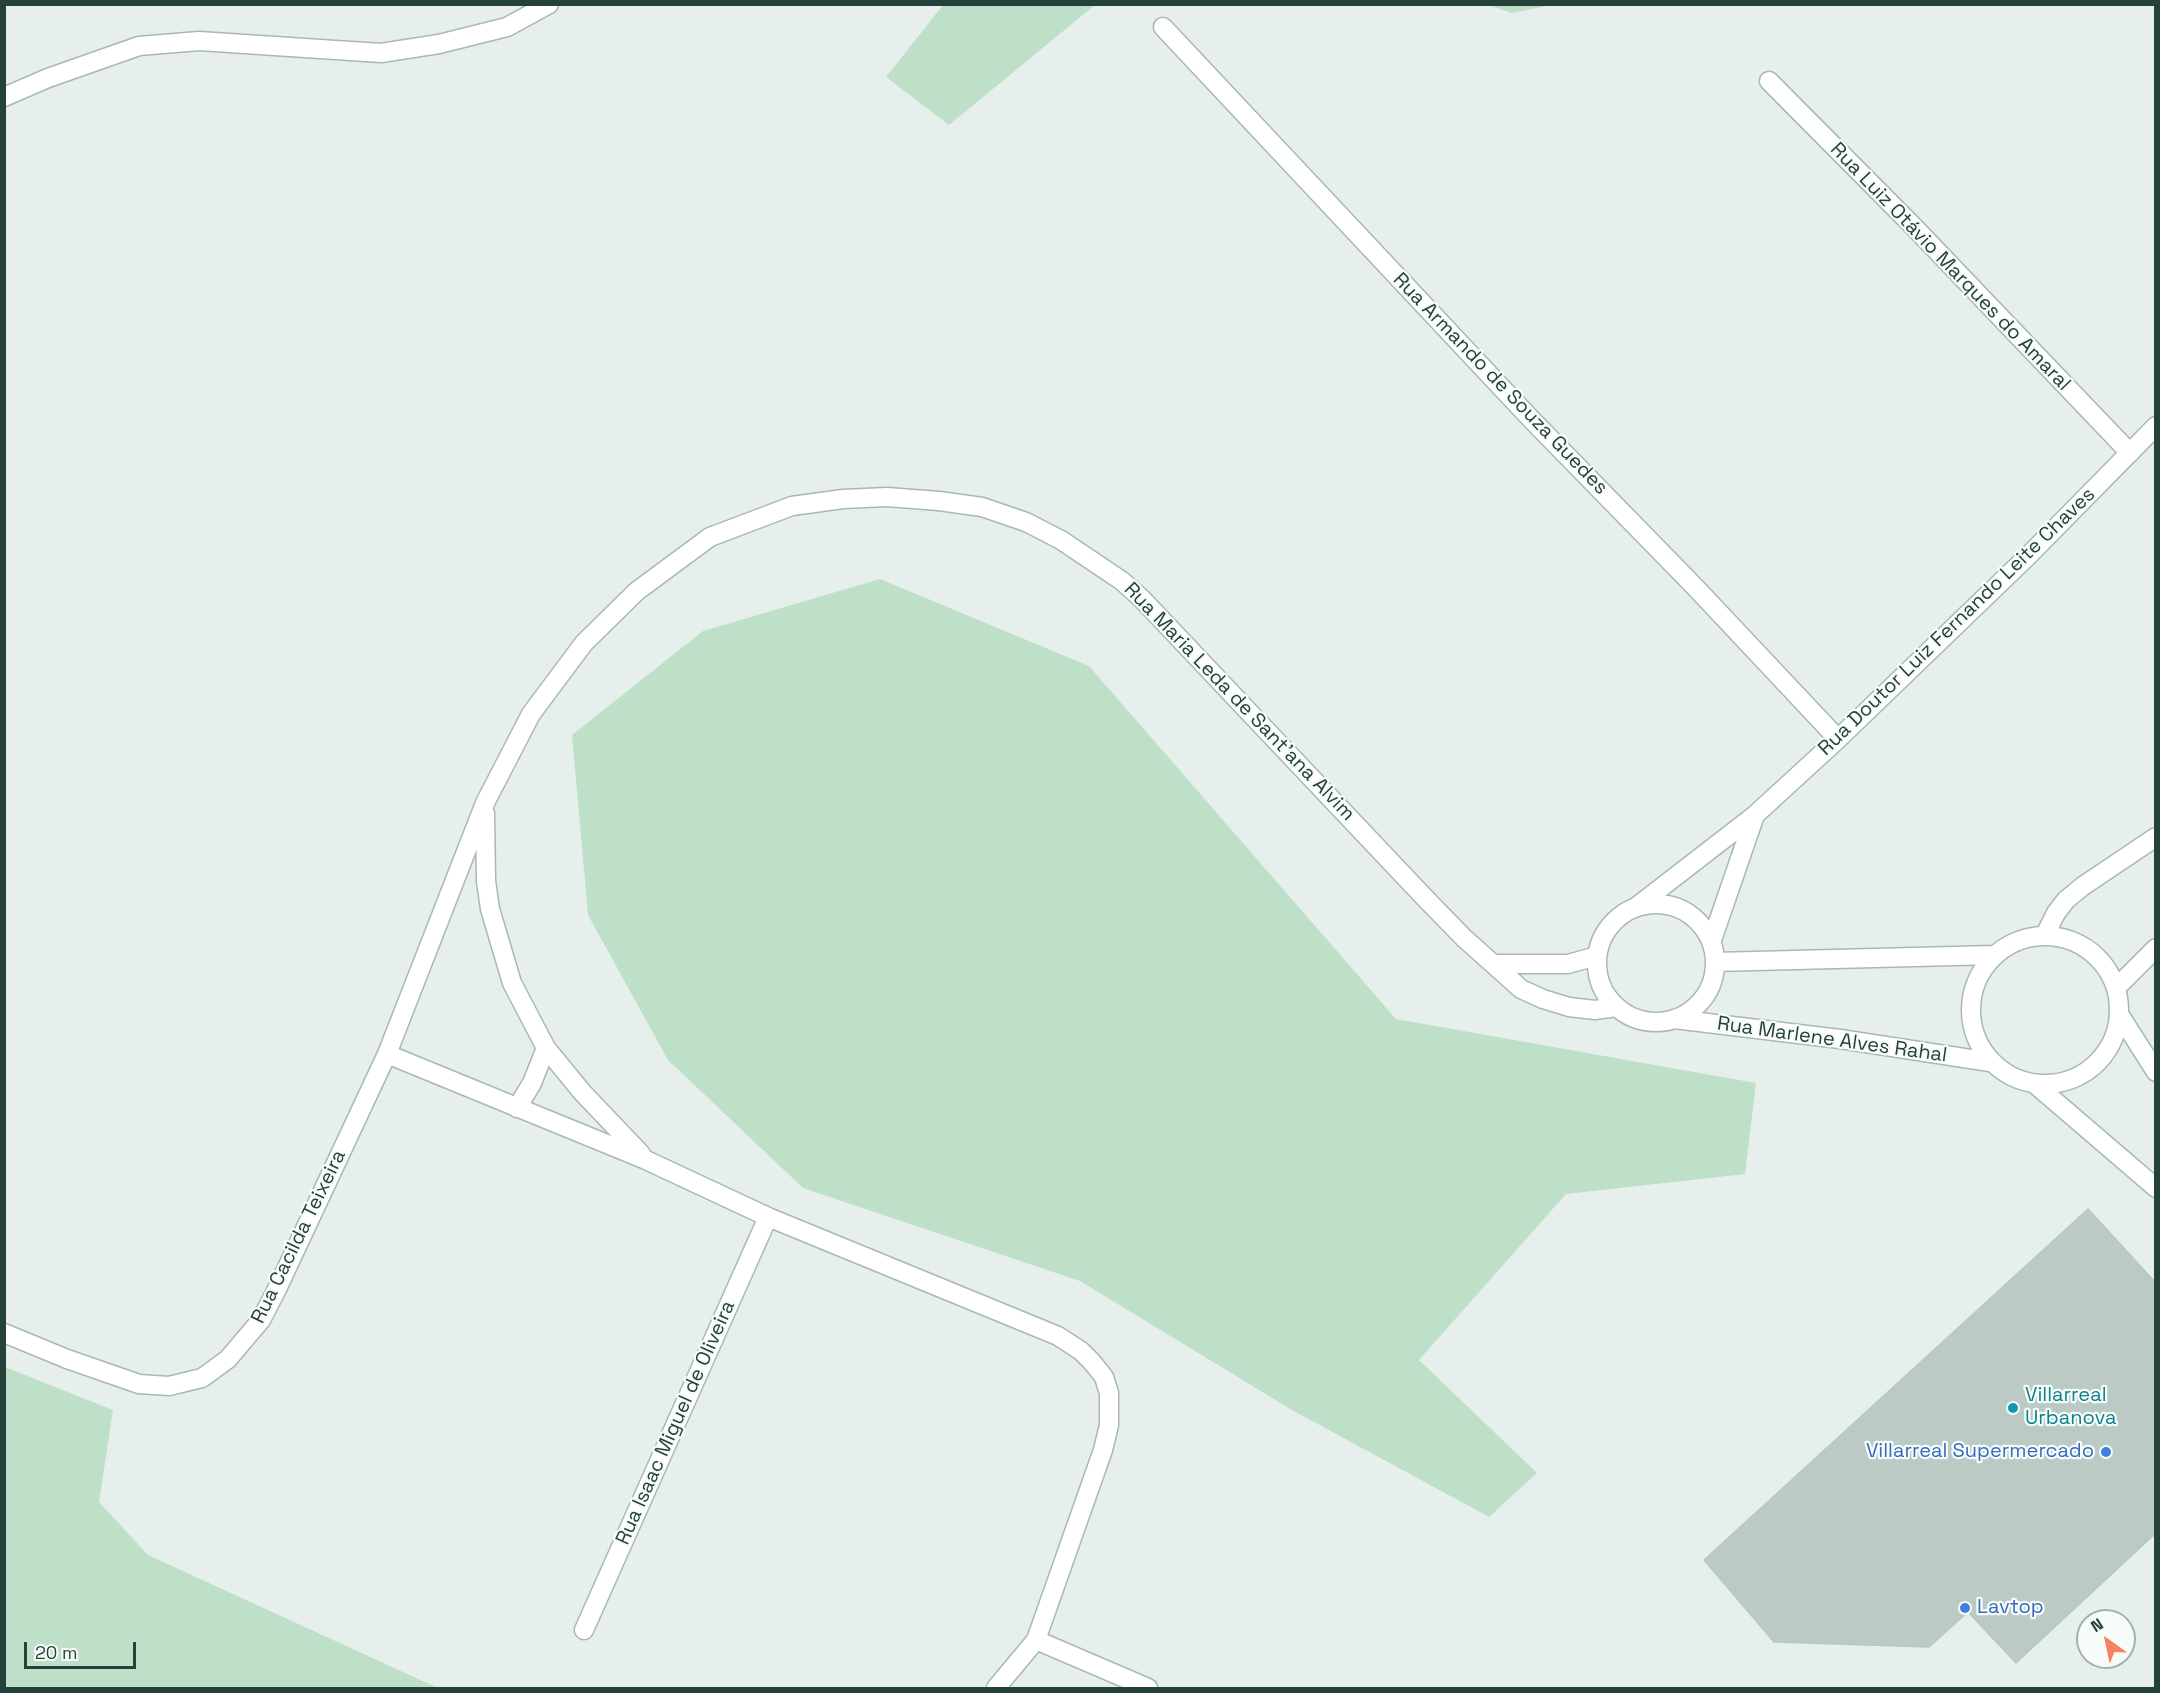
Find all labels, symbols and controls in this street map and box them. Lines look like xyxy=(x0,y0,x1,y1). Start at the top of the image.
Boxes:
street label: Rua Luiz Otávio Marques do Amaral xyxy=(1825,138,2075,396)
street label: Rua Armando de Souza Guedes xyxy=(1387,268,1613,500)
street label: Rua Doutor Luiz Fernando Leite Chaves xyxy=(1814,483,2100,761)
street label: Rua Maria Leda de Sant'ana Alvim xyxy=(1119,578,1359,826)
street label: Rua Marlene Alves Rahal xyxy=(1715,1012,1949,1068)
street label: Rua Cacilda Teixeira xyxy=(247,1146,351,1328)
street label: Rua Isaac Miguel de Oliveira xyxy=(611,1297,741,1549)
place label: Villarreal Urbanova xyxy=(2025,1384,2116,1431)
marker: Villarreal Urbanova xyxy=(2006,1401,2020,1415)
place label: Villarreal Supermercado xyxy=(1866,1440,2094,1464)
marker: Villarreal Supermercado xyxy=(2099,1445,2113,1459)
place label: Lavtop xyxy=(1977,1596,2044,1620)
marker: Lavtop xyxy=(1958,1601,1972,1615)
north arrow xyxy=(2076,1609,2136,1669)
text: N xyxy=(2087,1613,2107,1637)
scale bar xyxy=(27,1630,140,1668)
text: 20 m xyxy=(35,1641,78,1664)

